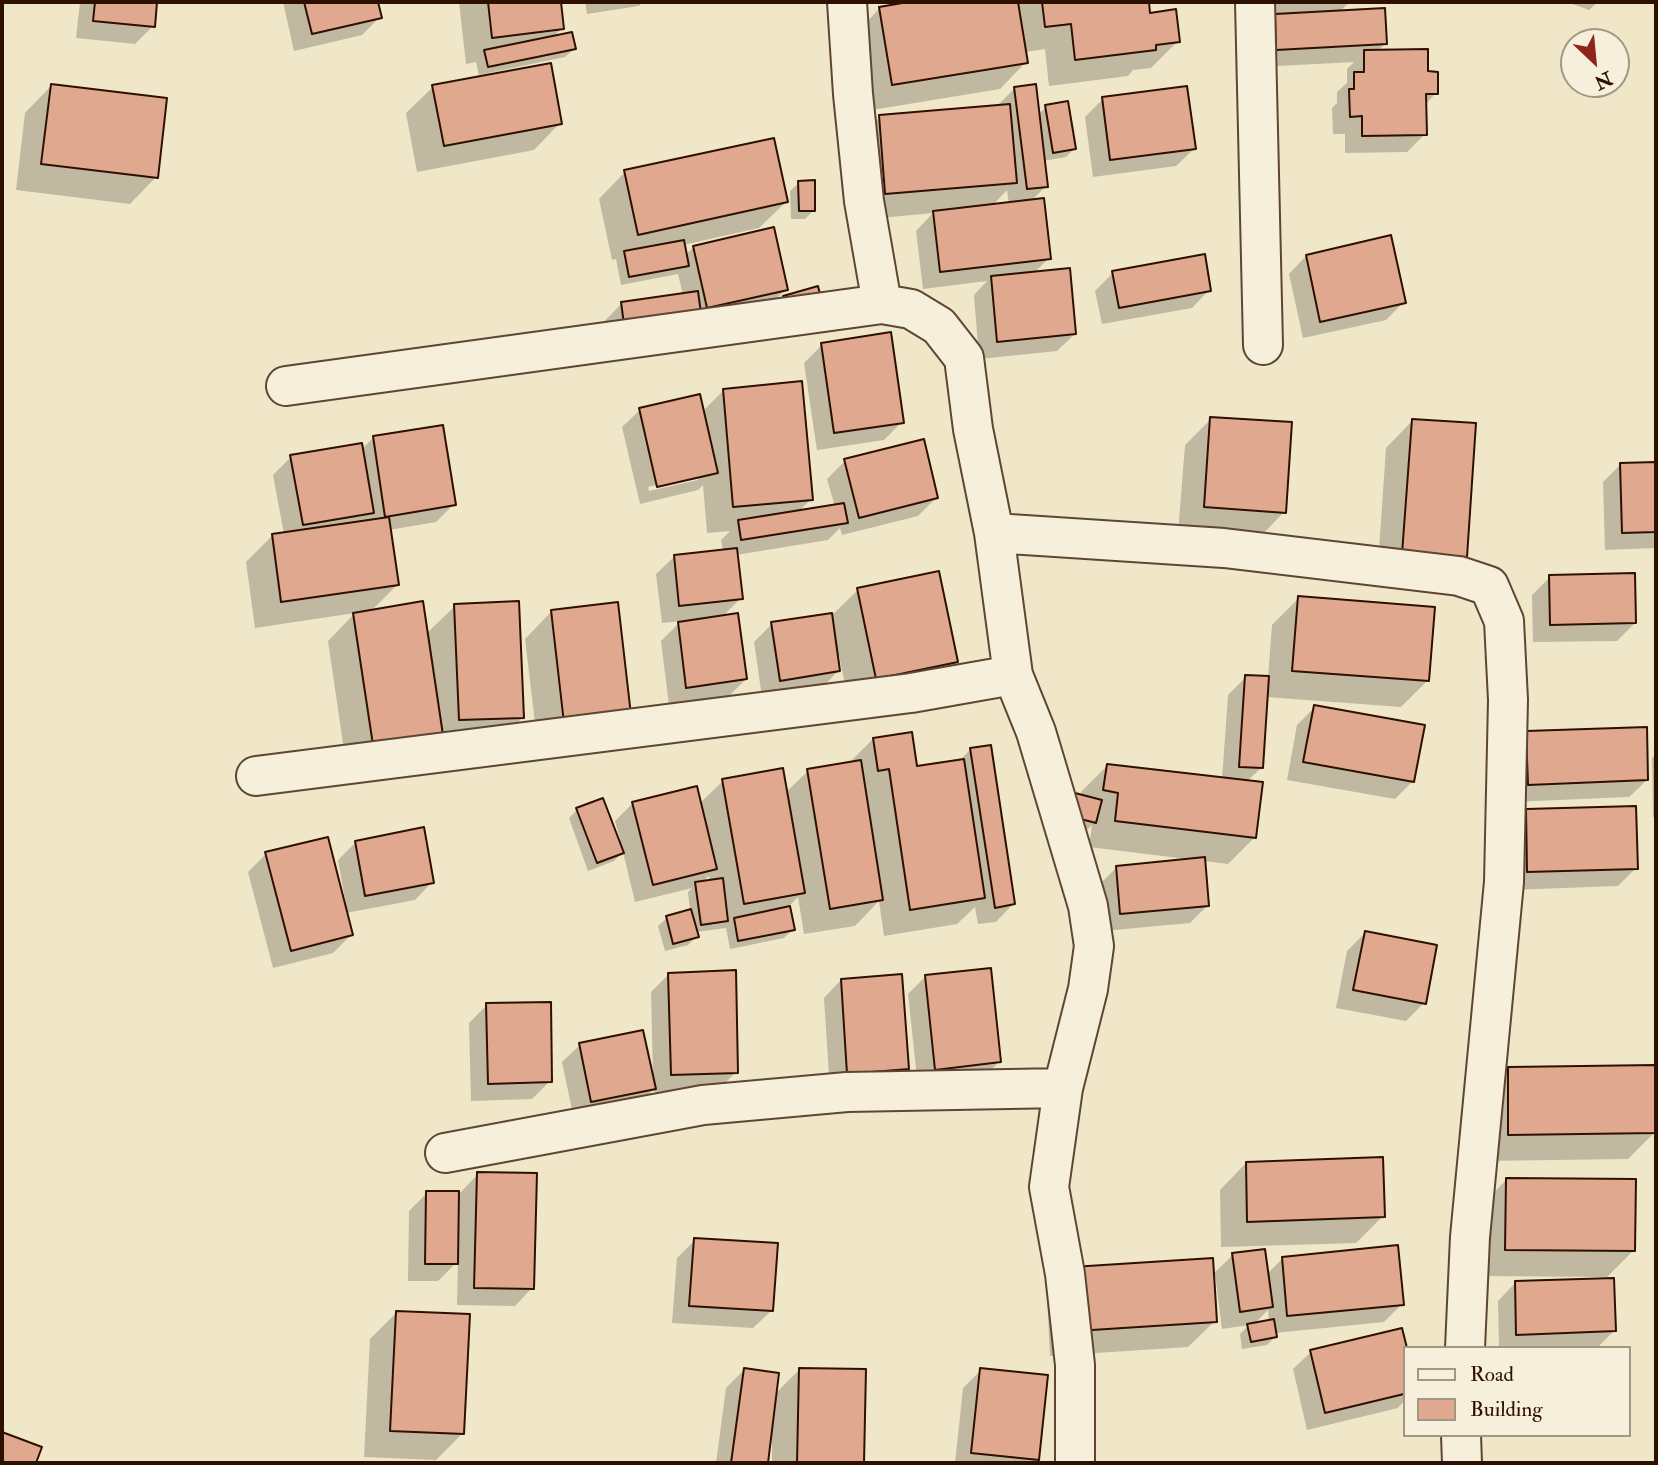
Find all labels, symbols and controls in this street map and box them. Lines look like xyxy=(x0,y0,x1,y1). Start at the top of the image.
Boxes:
north arrow xyxy=(1560,28,1630,98)
text: N xyxy=(1590,66,1616,95)
legend xyxy=(1402,1346,1630,1437)
text: Road xyxy=(1470,1361,1514,1388)
text: Building xyxy=(1470,1396,1543,1423)

